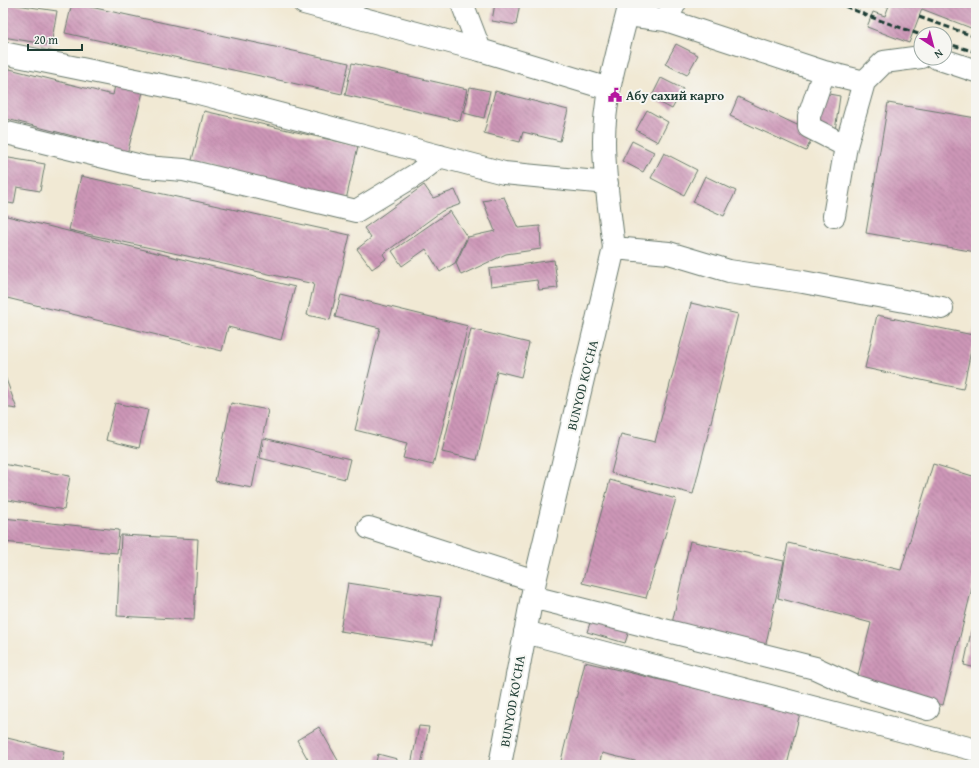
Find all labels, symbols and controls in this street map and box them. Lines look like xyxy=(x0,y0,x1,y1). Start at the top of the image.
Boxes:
scale bar xyxy=(28,26,82,52)
north arrow xyxy=(913,26,953,66)
text: 20 m xyxy=(34,31,58,48)
text: N xyxy=(931,45,947,63)
place label: Абу сахий карго xyxy=(626,86,724,105)
public building icon: Абу сахий карго xyxy=(607,87,623,103)
street label: BUNYOD KO'CHA xyxy=(562,338,603,432)
street label: BUNYOD KO'CHA xyxy=(495,654,530,748)

